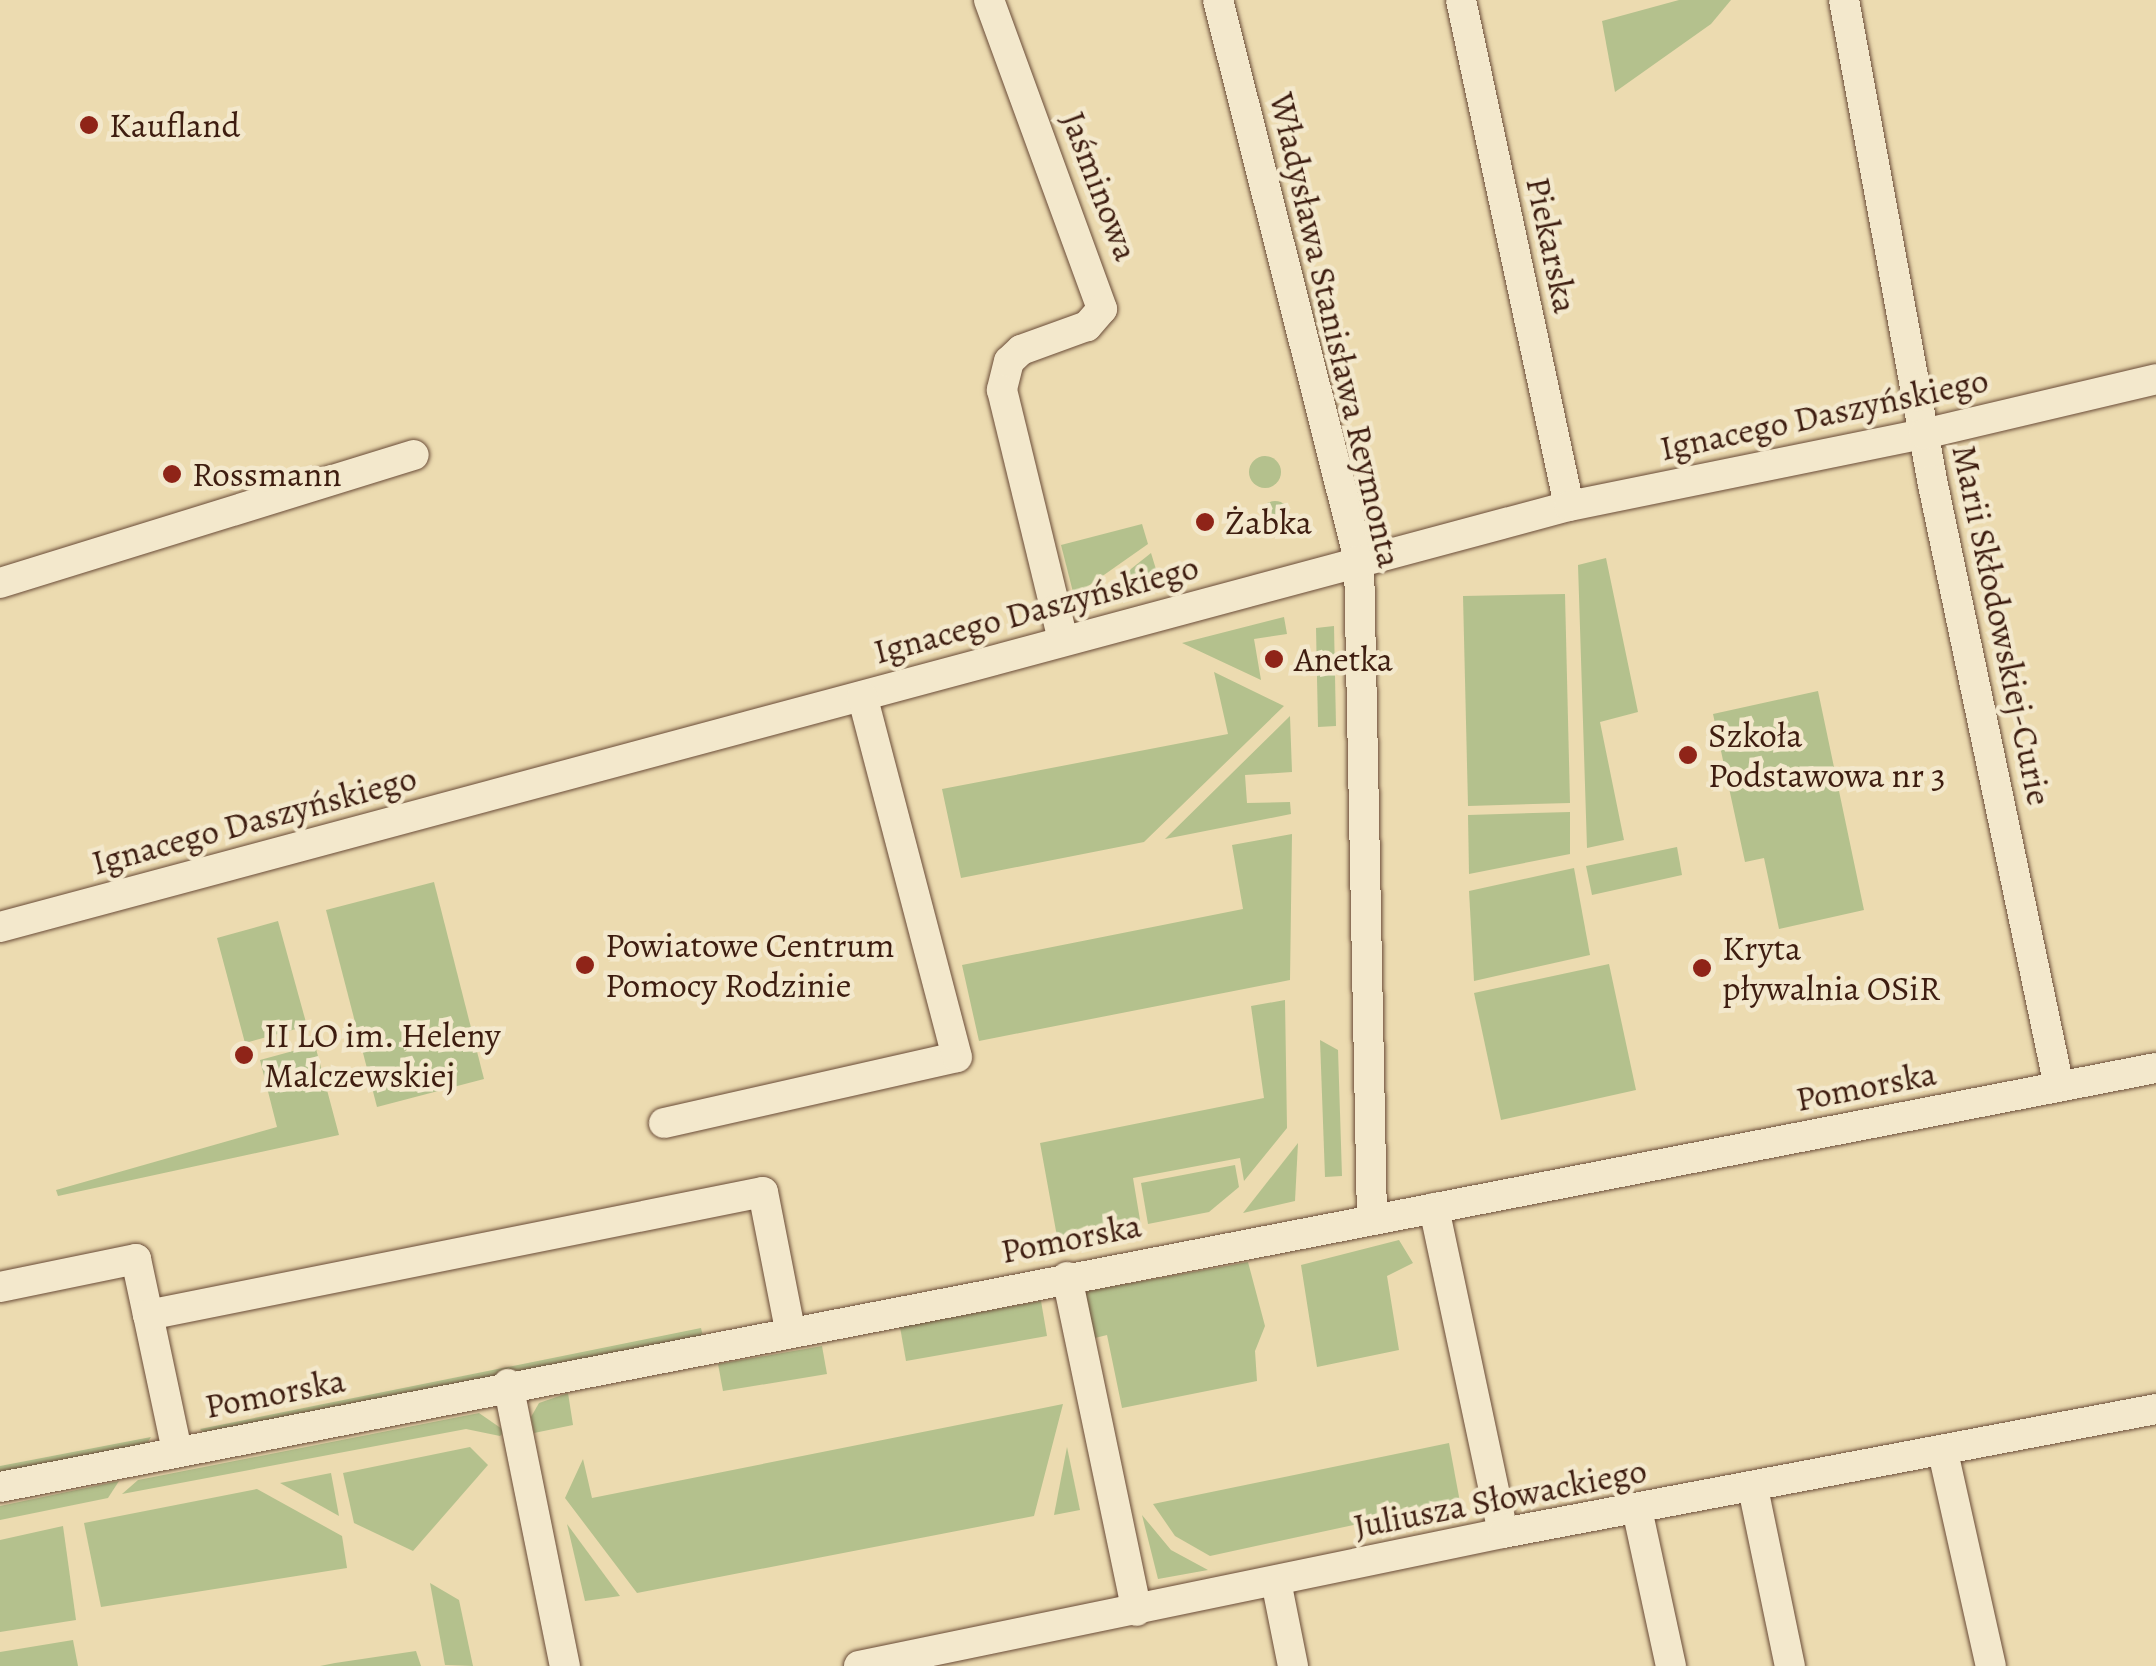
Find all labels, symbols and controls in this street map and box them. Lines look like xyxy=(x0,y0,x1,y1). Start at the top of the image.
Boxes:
street label: Władysława Stanisława Reymonta xyxy=(1261,88,1411,572)
place label: Kaufland xyxy=(109,104,240,146)
street label: Jaśminowa xyxy=(1052,106,1148,266)
marker: Kaufland xyxy=(78,114,100,136)
street label: Piekarska xyxy=(1517,173,1587,317)
street label: Ignacego Daszyńskiego xyxy=(1656,359,1992,469)
street label: Marii Skłodowskiej-Curie xyxy=(1943,441,2061,809)
place label: Rossmann xyxy=(192,453,342,495)
marker: Rossmann xyxy=(161,463,183,485)
place label: Żabka xyxy=(1225,501,1312,543)
marker: Żabka xyxy=(1194,511,1216,533)
street label: Ignacego Daszyńskiego xyxy=(869,545,1203,673)
place label: Anetka xyxy=(1294,638,1393,680)
marker: Anetka xyxy=(1263,648,1285,670)
place label: Szkoła Podstawowa nr 3 xyxy=(1708,714,1946,796)
marker: Szkoła Podstawowa nr 3 xyxy=(1677,744,1699,766)
street label: Ignacego Daszyńskiego xyxy=(87,756,421,884)
place label: Powiatowe Centrum Pomocy Rodzinie xyxy=(605,924,895,1006)
place label: Kryta pływalnia OSiR xyxy=(1722,927,1940,1009)
marker: Powiatowe Centrum Pomocy Rodzinie xyxy=(574,954,596,976)
marker: Kryta pływalnia OSiR xyxy=(1691,957,1713,979)
place label: II LO im. Heleny Malczewskiej xyxy=(264,1014,501,1096)
marker: II LO im. Heleny Malczewskiej xyxy=(233,1044,255,1066)
street label: Pomorska xyxy=(1792,1052,1940,1120)
street label: Pomorska xyxy=(997,1204,1145,1272)
street label: Pomorska xyxy=(201,1359,349,1427)
street label: Juliusza Słowackiego xyxy=(1350,1449,1650,1547)

